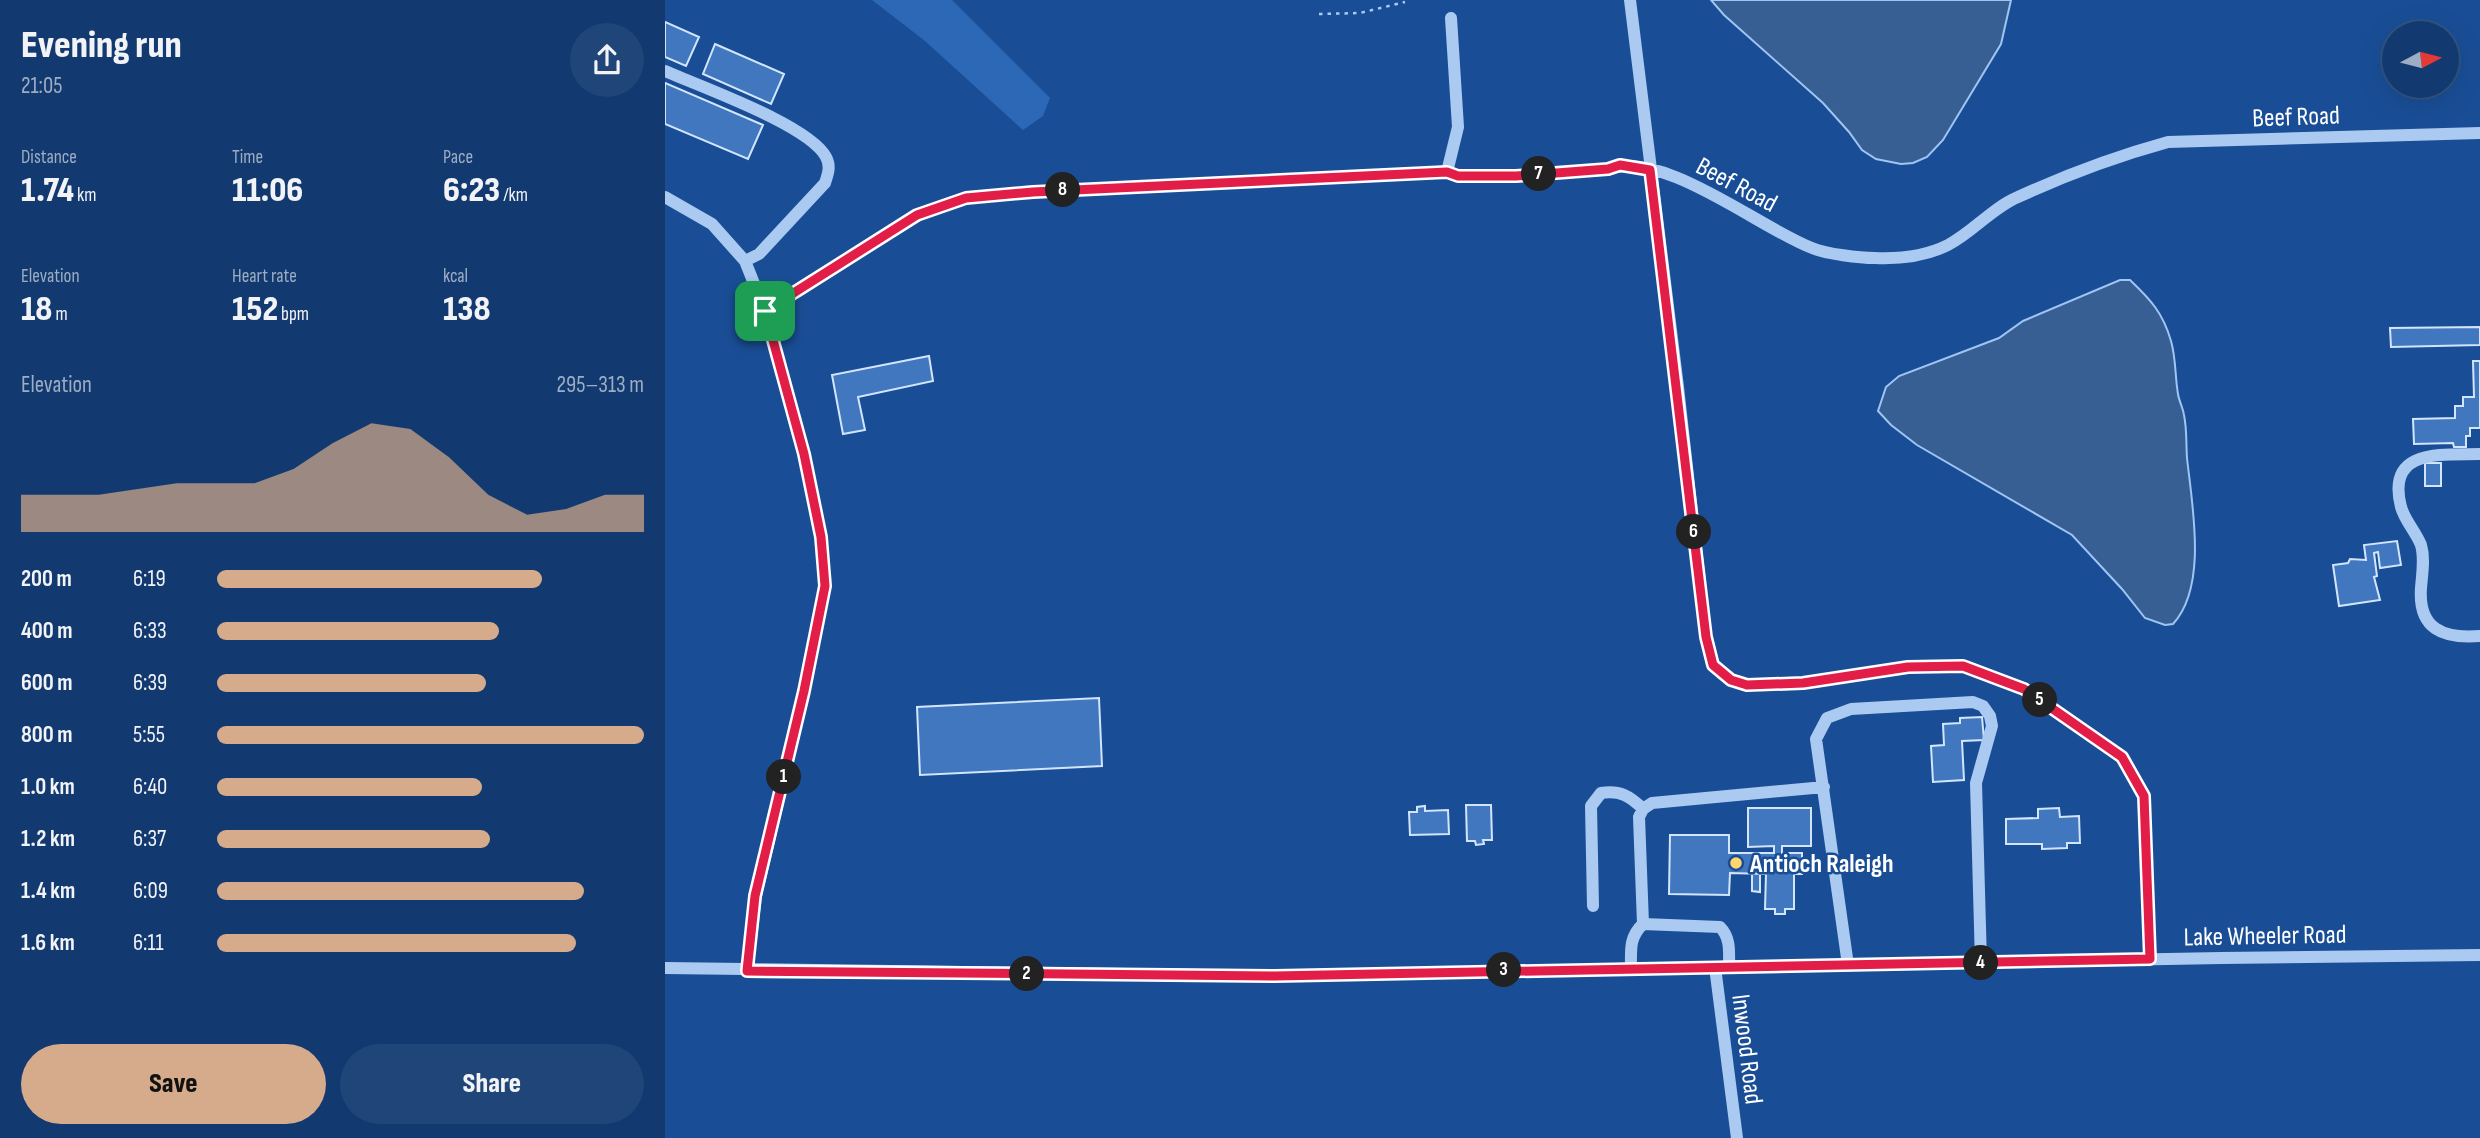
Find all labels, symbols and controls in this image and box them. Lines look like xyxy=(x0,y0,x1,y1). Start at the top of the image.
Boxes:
north arrow xyxy=(2382,21,2459,98)
map controls xyxy=(2382,21,2459,98)
text: Evening run xyxy=(21,23,182,68)
button: share xyxy=(570,23,644,97)
text: 21:05 xyxy=(21,72,62,100)
street label: Beef Road xyxy=(2252,100,2340,135)
text: Distance xyxy=(21,146,77,169)
text: Time xyxy=(232,146,263,169)
text: Pace xyxy=(443,146,473,169)
street label: Beef Road xyxy=(1690,151,1782,220)
pin: 7 xyxy=(1521,156,1557,192)
text: 7 xyxy=(1534,162,1543,185)
text: 1.74 xyxy=(21,169,74,212)
text: 11:06 xyxy=(232,169,303,212)
text: 6:23 xyxy=(443,169,500,212)
pin: 8 xyxy=(1045,172,1081,208)
text: 8 xyxy=(1058,178,1067,201)
text: km xyxy=(74,184,97,207)
text: /km xyxy=(500,184,528,207)
text: Elevation xyxy=(21,265,80,288)
text: Heart rate xyxy=(232,265,297,288)
text: kcal xyxy=(443,265,468,288)
pin xyxy=(735,281,795,341)
text: 18 xyxy=(21,288,52,331)
text: 152 xyxy=(232,288,278,331)
text: 138 xyxy=(443,288,491,331)
icon: arrive xyxy=(746,292,784,330)
text: m xyxy=(52,303,68,326)
text: bpm xyxy=(278,303,309,326)
text: Elevation xyxy=(21,371,92,399)
text: 295–313 m xyxy=(557,371,644,399)
pin: 6 xyxy=(1677,514,1711,550)
text: 6 xyxy=(1689,520,1698,543)
text: 200 m xyxy=(21,565,72,593)
text: 6:19 xyxy=(133,565,166,593)
text: 400 m xyxy=(21,617,72,645)
text: 6:33 xyxy=(133,617,167,645)
text: 600 m xyxy=(21,669,73,697)
text: 6:39 xyxy=(133,669,167,697)
pin: 5 xyxy=(2023,682,2057,718)
text: 5 xyxy=(2035,688,2044,711)
text: 800 m xyxy=(21,721,73,749)
text: 5:55 xyxy=(133,721,165,749)
pin: 1 xyxy=(767,760,801,794)
text: 1 xyxy=(780,765,787,788)
text: 1.0 km xyxy=(21,773,75,801)
text: 6:40 xyxy=(133,773,167,801)
text: 1.2 km xyxy=(21,825,75,853)
text: 6:37 xyxy=(133,825,166,853)
place label: Antioch Raleigh xyxy=(1749,849,1894,880)
marker: Antioch Raleigh xyxy=(1728,855,1744,871)
text: 1.4 km xyxy=(21,877,75,905)
text: 6:09 xyxy=(133,877,168,905)
street label: Lake Wheeler Road xyxy=(2183,920,2347,953)
text: 1.6 km xyxy=(21,929,75,957)
text: 6:11 xyxy=(133,929,164,957)
pin: 4 xyxy=(1963,946,1999,981)
text: 4 xyxy=(1976,951,1985,974)
pin: 3 xyxy=(1487,953,1521,988)
pin: 2 xyxy=(1009,956,1045,992)
text: 3 xyxy=(1499,958,1508,981)
text: 2 xyxy=(1022,962,1031,985)
street label: Inwood Road xyxy=(1724,992,1769,1106)
button: Save xyxy=(21,1044,326,1124)
button: Share xyxy=(340,1044,644,1124)

